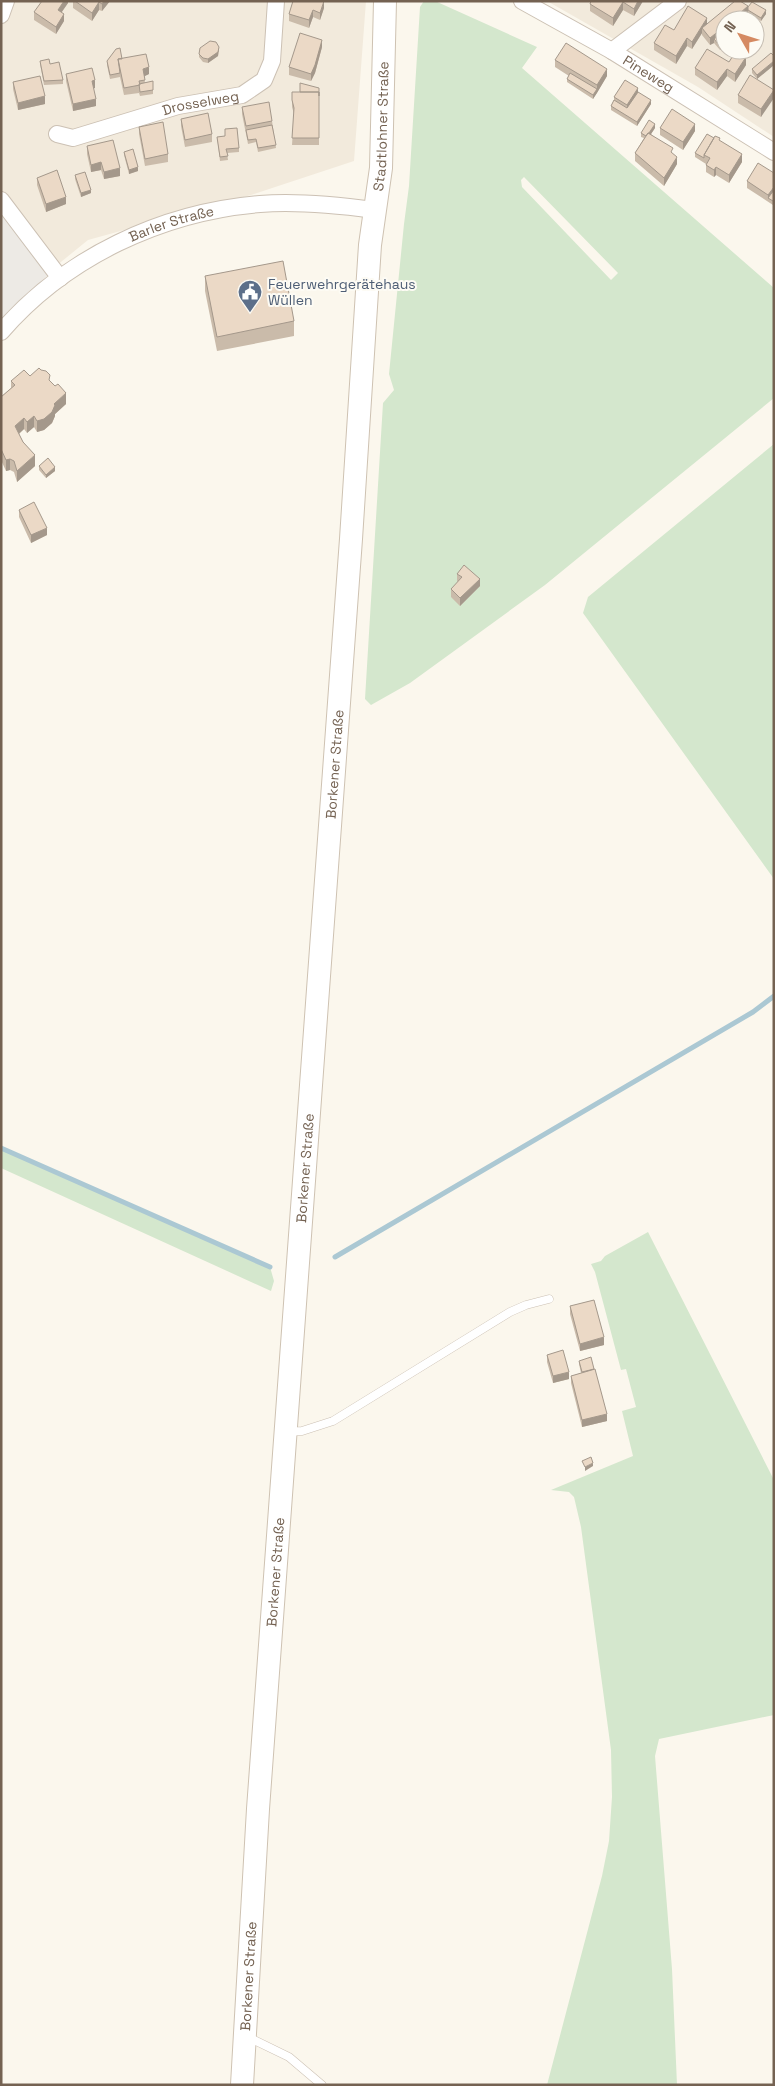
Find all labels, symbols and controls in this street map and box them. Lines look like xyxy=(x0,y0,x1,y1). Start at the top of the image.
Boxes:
north arrow xyxy=(715,10,765,60)
text: N xyxy=(720,18,740,36)
street label: Pineweg xyxy=(620,51,677,96)
street label: Stadtlohner Straße xyxy=(369,61,393,192)
street label: Drosselweg xyxy=(160,87,240,119)
street label: Barler Straße xyxy=(126,202,216,246)
place label: Feuerwehrgerätehaus Wüllen xyxy=(268,275,416,309)
public building icon: Feuerwehrgerätehaus Wüllen xyxy=(237,279,263,313)
street label: Borkener Straße xyxy=(322,709,347,820)
street label: Borkener Straße xyxy=(292,1113,318,1224)
street label: Borkener Straße xyxy=(262,1517,288,1627)
street label: Borkener Straße xyxy=(236,1921,260,2031)

